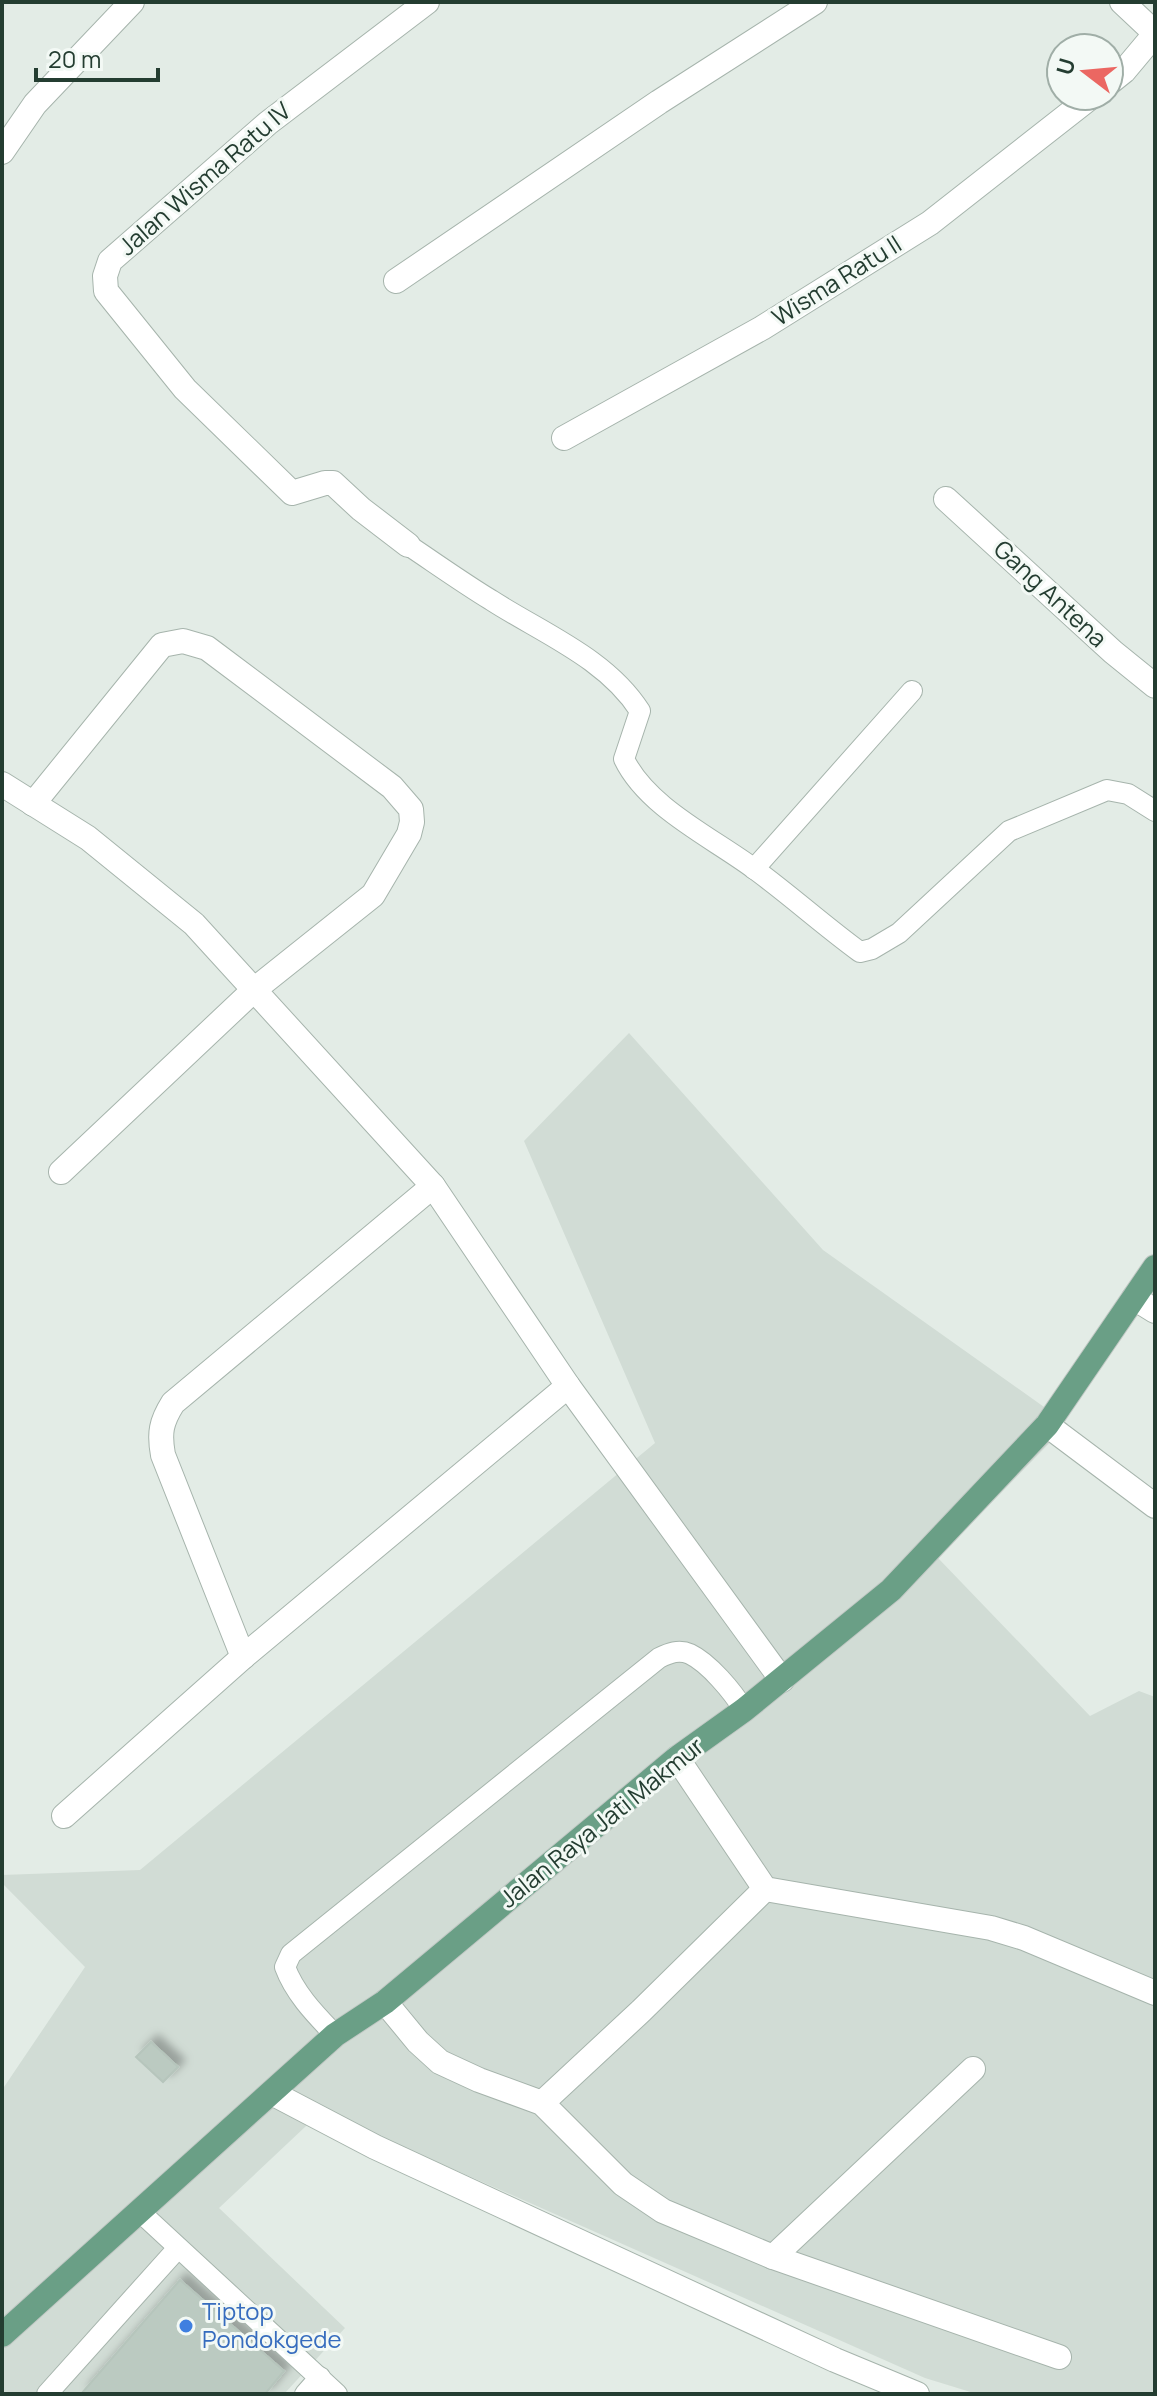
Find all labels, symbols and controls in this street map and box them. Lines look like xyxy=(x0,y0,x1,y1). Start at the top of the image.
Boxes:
scale bar xyxy=(36,32,158,82)
north arrow xyxy=(1045,32,1125,112)
text: 20 m xyxy=(48,42,101,75)
text: U xyxy=(1049,55,1082,78)
street label: Jalan Wisma Ratu IV xyxy=(111,93,298,262)
street label: Wisma Ratu II xyxy=(765,227,907,333)
street label: Gang Antena xyxy=(987,532,1115,654)
street label: Jalan Raya Jati Makmur xyxy=(492,1729,710,1914)
place label: Tiptop Pondokgede xyxy=(202,2294,342,2355)
marker: Tiptop Pondokgede xyxy=(177,2317,195,2335)

